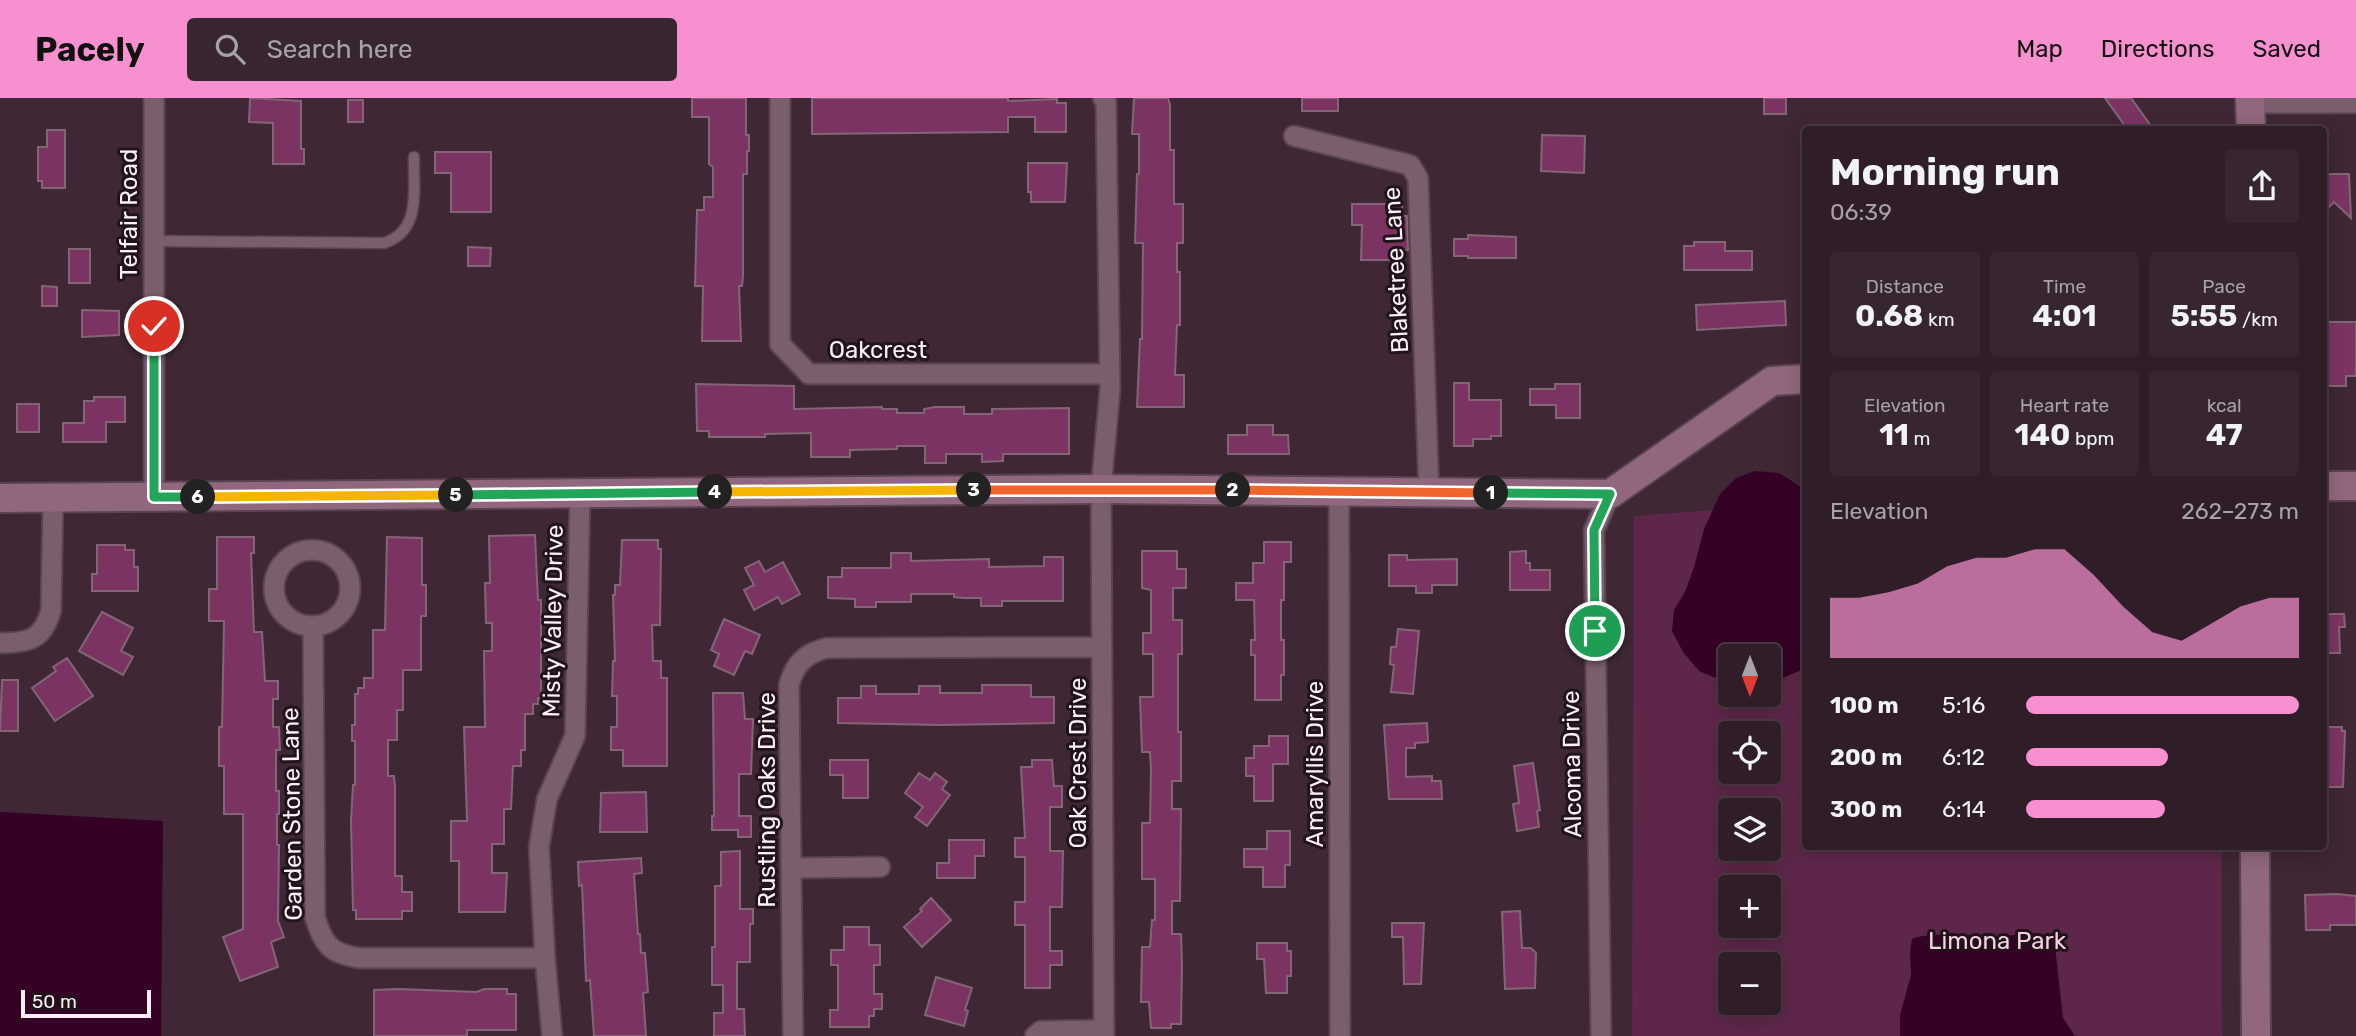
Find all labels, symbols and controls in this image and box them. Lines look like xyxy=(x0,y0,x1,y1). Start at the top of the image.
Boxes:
search box xyxy=(187,18,677,81)
text: Pacely xyxy=(35,30,145,69)
icon: search xyxy=(211,30,249,68)
text: Search here xyxy=(267,34,412,65)
text: Map xyxy=(2016,35,2063,63)
text: Directions xyxy=(2101,35,2214,63)
text: Saved xyxy=(2252,35,2321,63)
street label: Telfair Road xyxy=(115,149,143,279)
text: Morning run xyxy=(1830,149,2060,195)
button: share xyxy=(2225,149,2299,223)
street label: Blaketree Lane xyxy=(1378,186,1414,354)
text: 06:39 xyxy=(1830,198,1892,226)
text: Distance xyxy=(1866,275,1944,298)
text: Time xyxy=(2043,275,2086,298)
text: Pace xyxy=(2202,275,2246,298)
pin xyxy=(124,296,184,356)
text: 0.68 xyxy=(1855,298,1923,334)
text: 4:01 xyxy=(2032,298,2097,334)
text: 5:55 xyxy=(2170,298,2237,334)
icon: check xyxy=(135,307,173,345)
text: km xyxy=(1923,308,1955,331)
text: /km xyxy=(2237,308,2278,331)
street label: Oakcrest xyxy=(829,336,927,364)
text: Elevation xyxy=(1864,394,1946,417)
text: Heart rate xyxy=(2020,394,2109,417)
text: kcal xyxy=(2207,394,2242,417)
text: 11 xyxy=(1879,417,1909,453)
text: 140 xyxy=(2014,417,2070,453)
text: 47 xyxy=(2206,417,2243,453)
text: m xyxy=(1909,427,1931,450)
text: bpm xyxy=(2070,427,2114,450)
pin: 3 xyxy=(956,472,992,508)
pin: 2 xyxy=(1216,472,1250,508)
pin: 4 xyxy=(698,474,732,510)
pin: 1 xyxy=(1474,476,1508,510)
pin: 5 xyxy=(438,478,474,512)
text: 3 xyxy=(967,478,980,501)
text: 2 xyxy=(1226,478,1239,501)
pin: 6 xyxy=(180,480,216,514)
text: 4 xyxy=(708,480,721,503)
text: 1 xyxy=(1486,481,1495,504)
text: 5 xyxy=(449,483,462,506)
text: 6 xyxy=(191,485,204,508)
text: Elevation xyxy=(1830,497,1929,525)
text: 262–273 m xyxy=(2181,497,2299,525)
street label: Misty Valley Drive xyxy=(537,524,569,718)
pin xyxy=(1565,601,1625,661)
icon: arrive xyxy=(1576,612,1614,650)
north arrow xyxy=(1718,644,1782,707)
map controls xyxy=(1718,644,1781,1015)
street label: Oak Crest Drive xyxy=(1064,677,1092,849)
street label: Amaryllis Drive xyxy=(1301,681,1329,847)
street label: Alcoma Drive xyxy=(1557,690,1587,838)
text: 100 m xyxy=(1830,691,1899,719)
text: 5:16 xyxy=(1942,691,1985,719)
street label: Rustling Oaks Drive xyxy=(753,692,781,908)
street label: Garden Stone Lane xyxy=(276,707,308,921)
button: locate xyxy=(1718,721,1781,784)
text: 200 m xyxy=(1830,743,1902,771)
text: 6:12 xyxy=(1942,743,1985,771)
text: 300 m xyxy=(1830,795,1902,823)
text: 6:14 xyxy=(1942,795,1986,823)
button: layers xyxy=(1718,798,1781,861)
button: + xyxy=(1718,875,1781,938)
park label: Limona Park xyxy=(1928,927,2067,955)
button: − xyxy=(1718,952,1781,1015)
scale bar xyxy=(21,987,150,1019)
text: 50 m xyxy=(32,990,77,1013)

